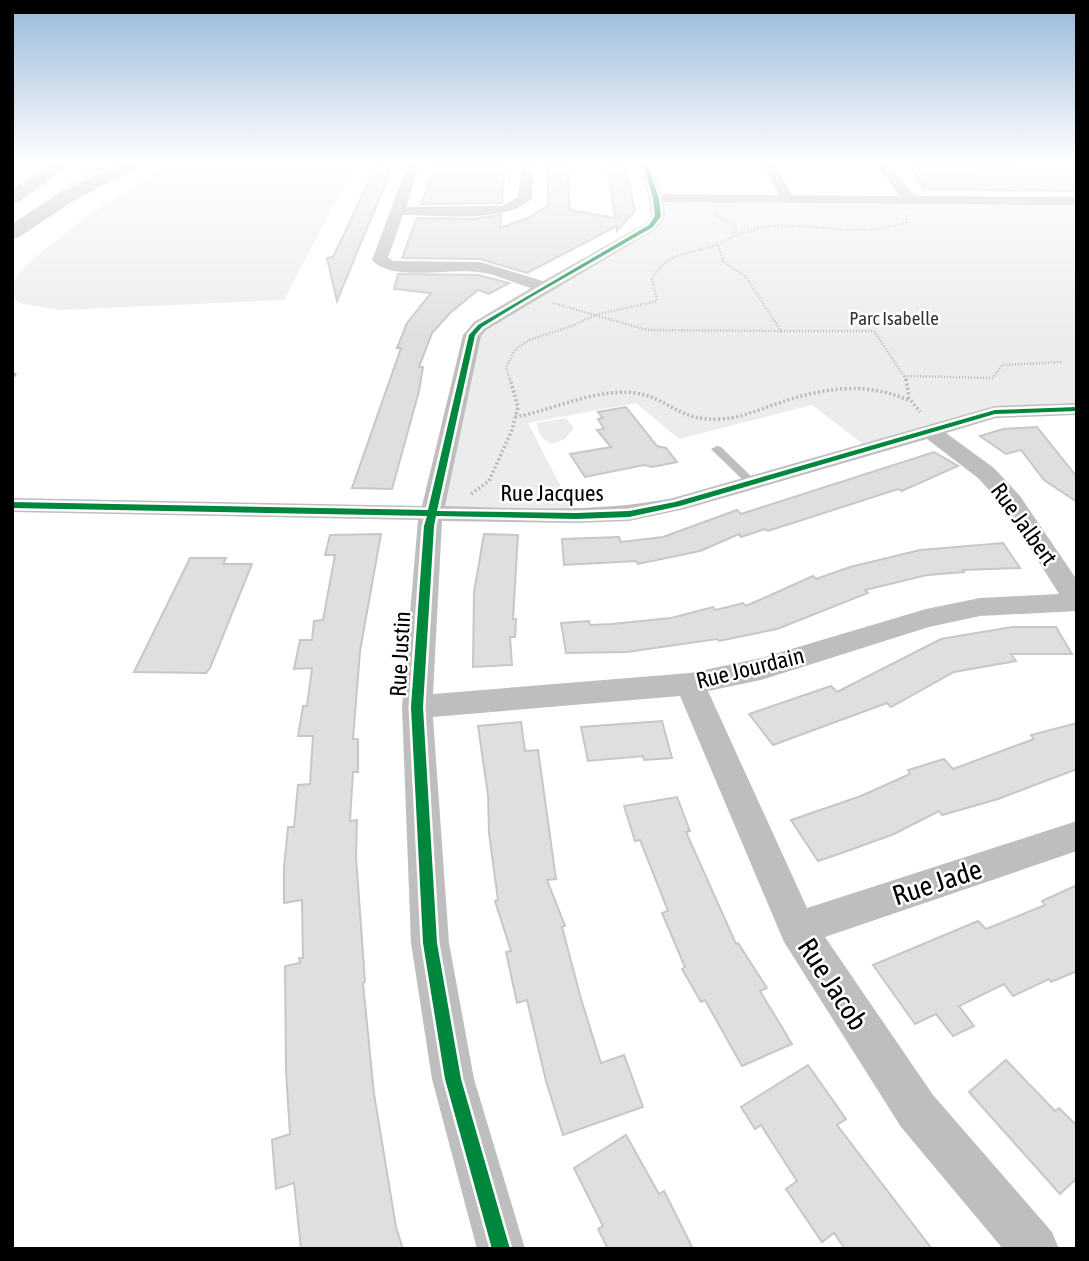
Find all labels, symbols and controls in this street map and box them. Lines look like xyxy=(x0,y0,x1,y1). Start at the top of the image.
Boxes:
park label: Parc Isabelle xyxy=(849,307,939,329)
street label: Rue Jalbert xyxy=(986,478,1062,570)
street label: Rue Jacques xyxy=(500,480,604,506)
street label: Rue Justin xyxy=(385,610,415,698)
street label: Rue Jourdain xyxy=(693,642,807,694)
street label: Rue Jade xyxy=(888,853,986,911)
street label: Rue Jacob xyxy=(792,932,874,1036)

